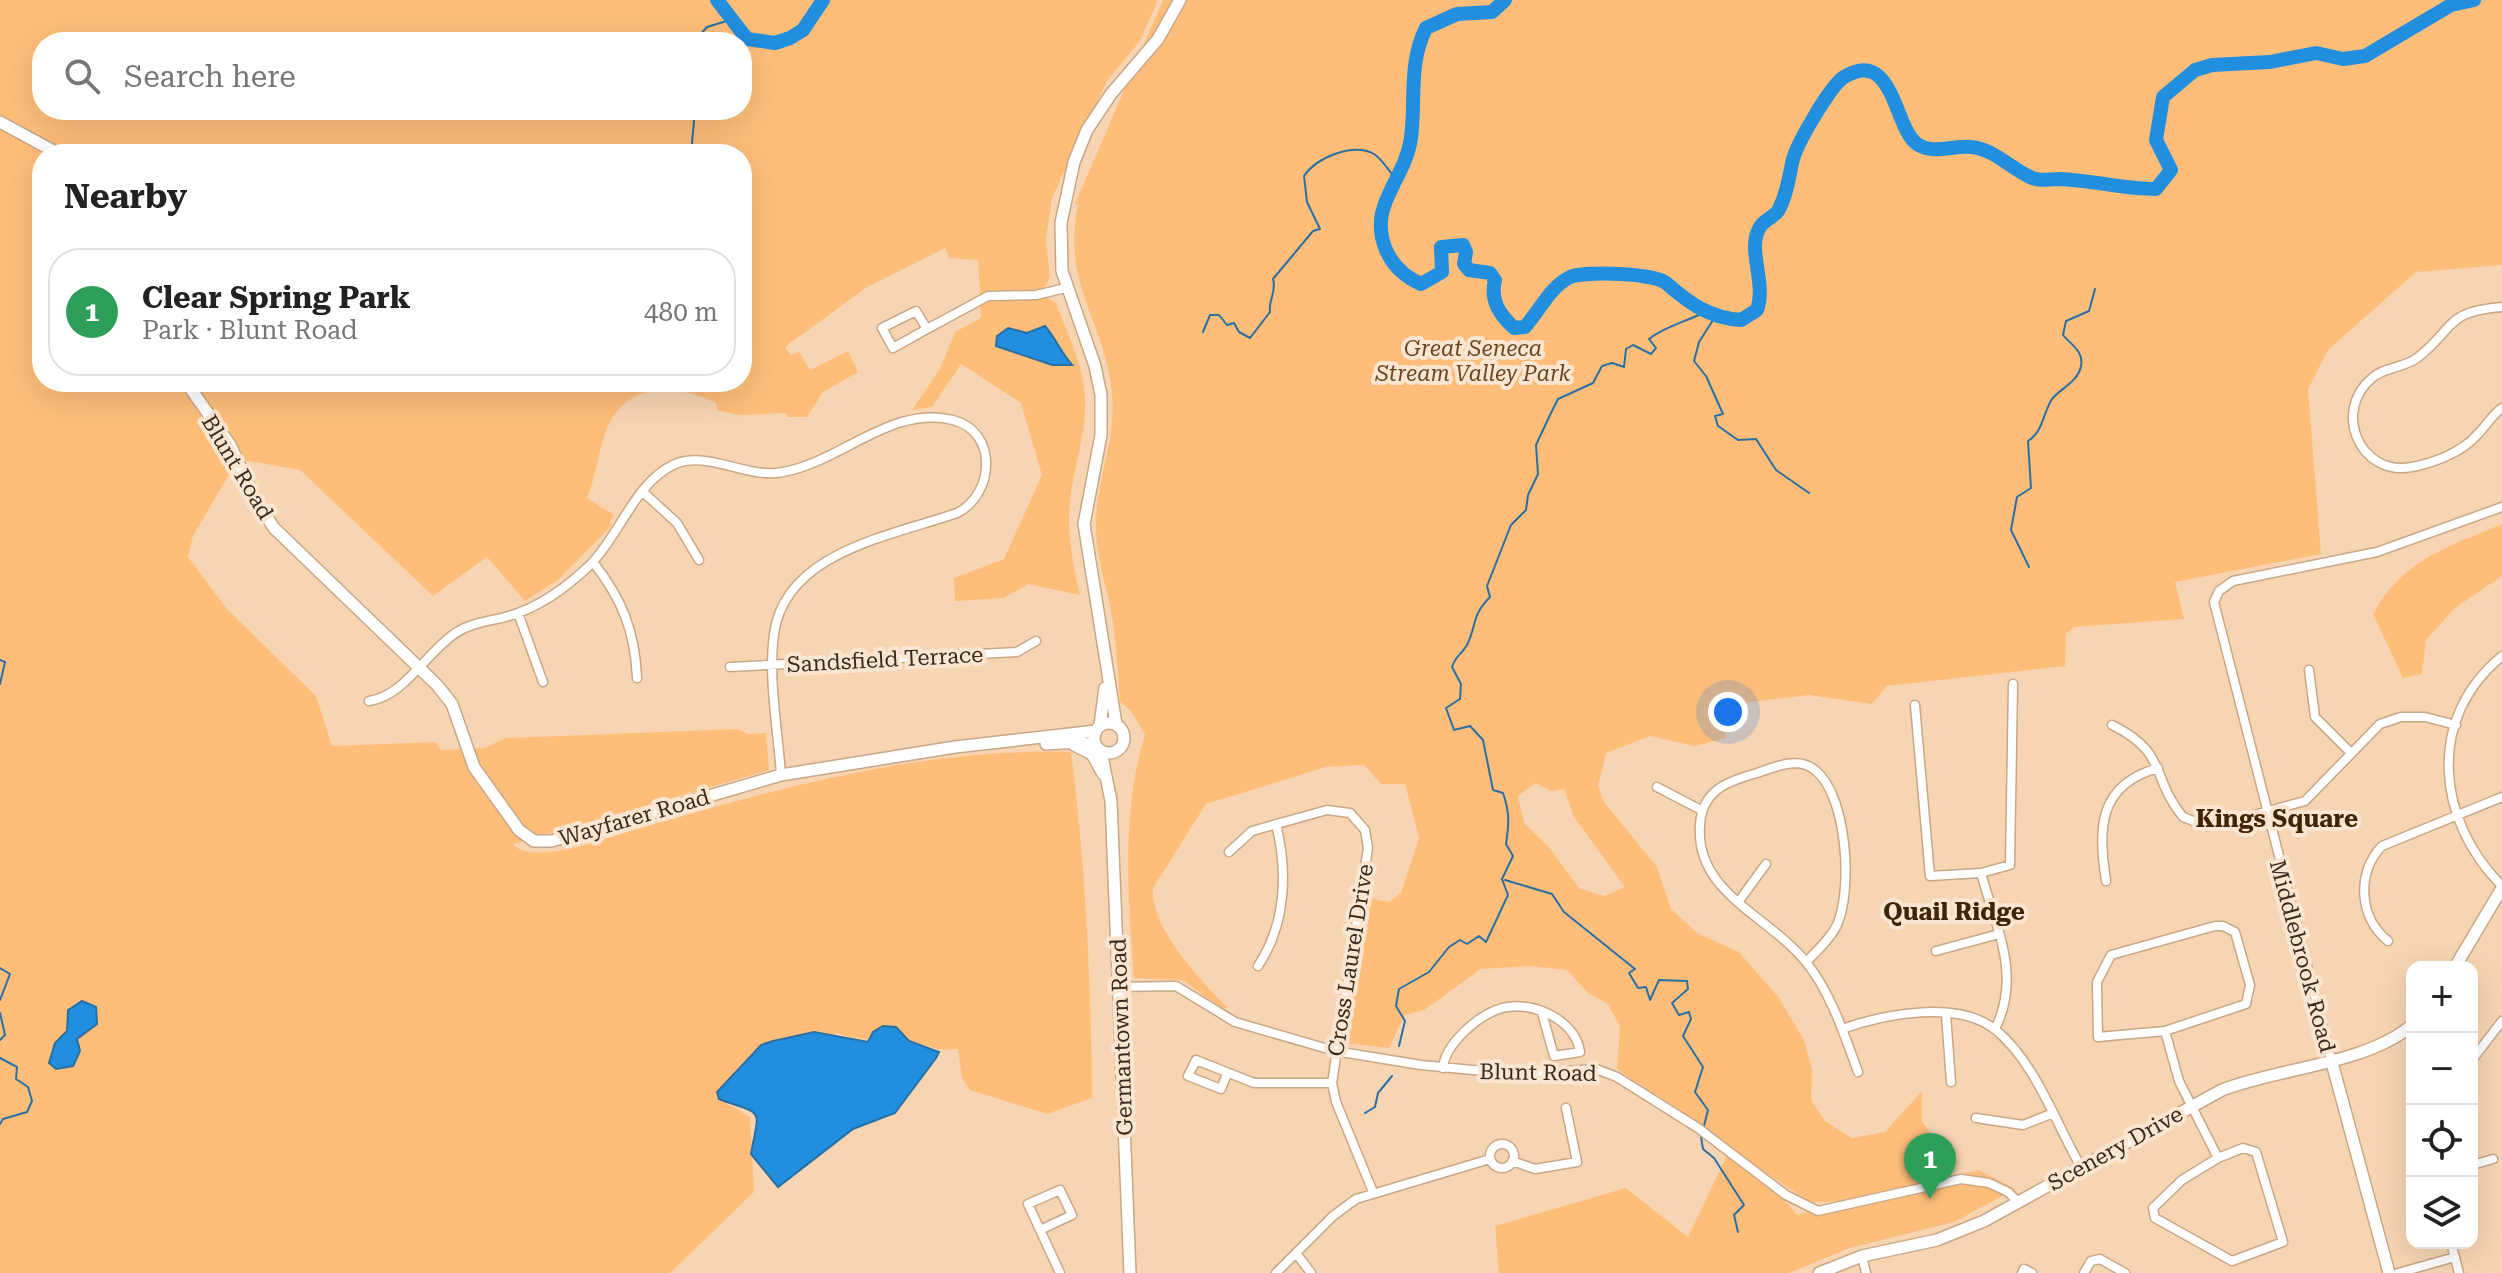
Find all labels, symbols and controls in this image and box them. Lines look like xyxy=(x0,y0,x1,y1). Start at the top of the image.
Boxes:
search box xyxy=(32,32,752,120)
icon: search xyxy=(60,54,104,98)
text: Search here xyxy=(124,59,296,94)
text: Nearby xyxy=(64,176,187,216)
text: Clear Spring Park xyxy=(142,280,411,315)
text: 1 xyxy=(85,297,99,327)
text: 480 m xyxy=(644,297,718,327)
text: Park · Blunt Road xyxy=(142,315,358,345)
park label: Great Seneca Stream Valley Park xyxy=(1374,336,1571,386)
street label: Blunt Road xyxy=(197,411,278,524)
street label: Sandsfield Terrace xyxy=(786,642,984,677)
your location xyxy=(1708,692,1748,732)
street label: Wayfarer Road xyxy=(556,784,712,851)
district label: Kings Square xyxy=(2196,805,2358,833)
street label: Middlebrook Road xyxy=(2265,857,2340,1055)
street label: Cross Laurel Drive xyxy=(1323,862,1378,1058)
district label: Quail Ridge xyxy=(1883,898,2025,926)
street label: Germantown Road xyxy=(1106,938,1137,1136)
map controls xyxy=(2406,961,2478,1249)
button: + xyxy=(2406,961,2478,1033)
button: − xyxy=(2406,1033,2478,1105)
street label: Blunt Road xyxy=(1479,1059,1597,1086)
street label: Scenery Drive xyxy=(2044,1101,2187,1196)
button: locate xyxy=(2406,1105,2478,1177)
pin: 1 xyxy=(1904,1133,1956,1199)
button: layers xyxy=(2406,1177,2478,1249)

